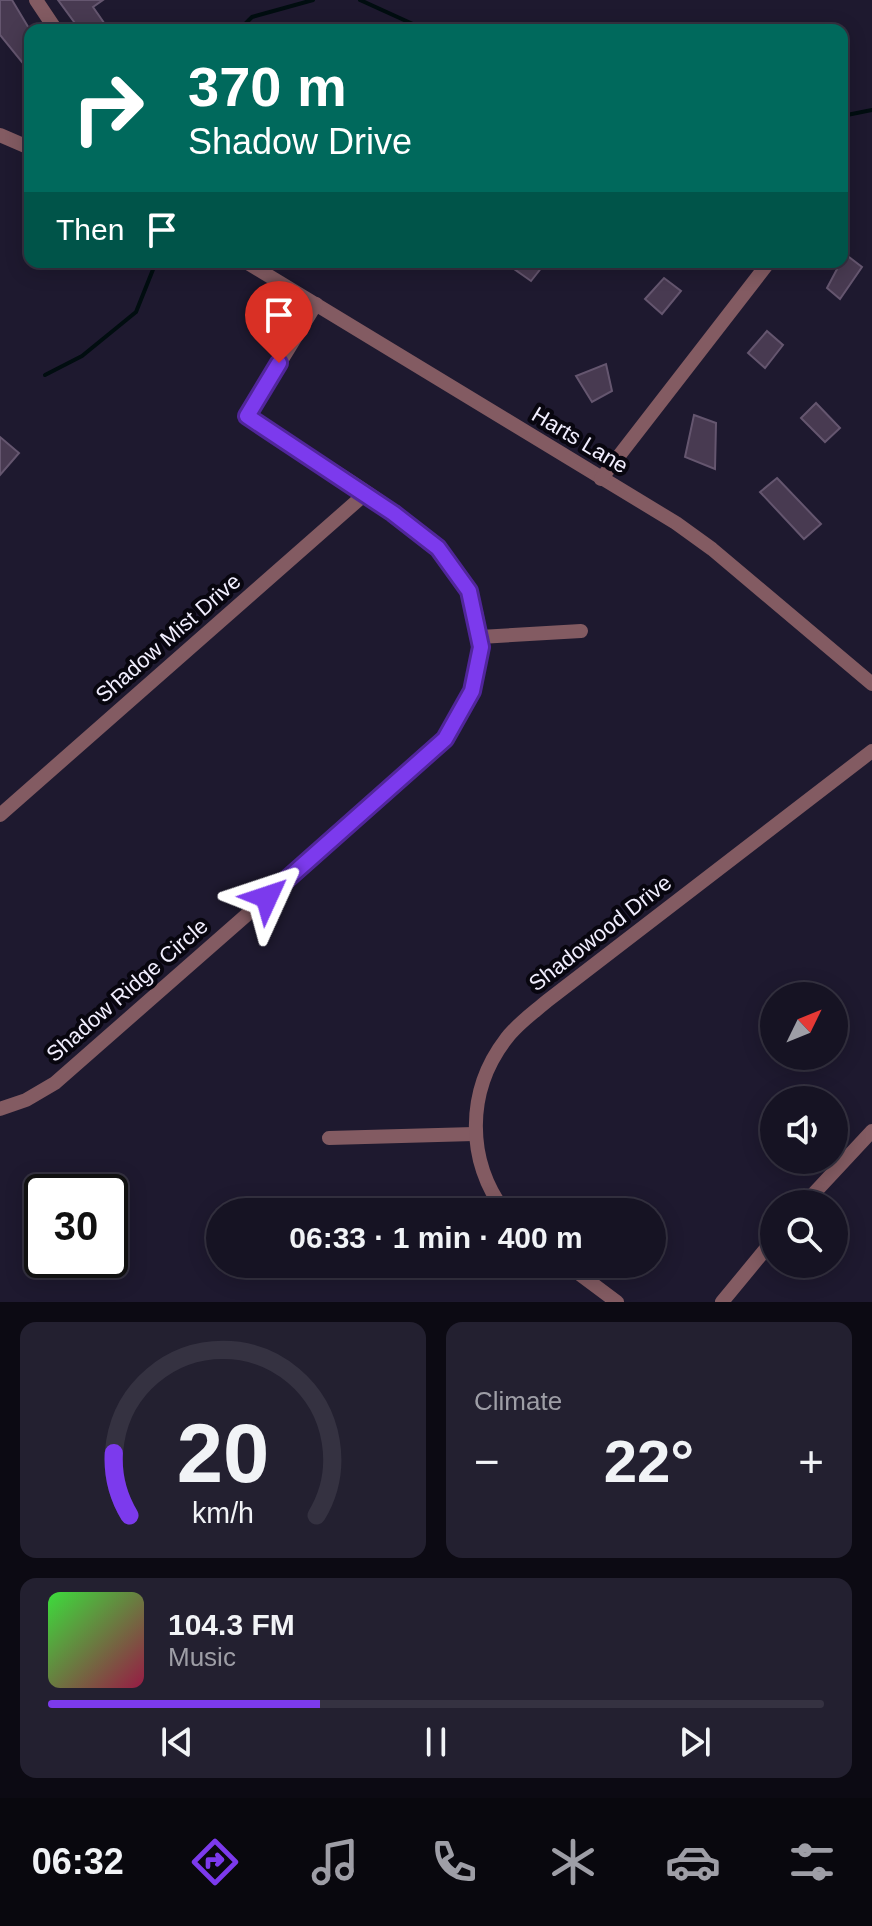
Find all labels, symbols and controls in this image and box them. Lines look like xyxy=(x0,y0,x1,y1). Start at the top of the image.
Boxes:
text: 370 m xyxy=(188,55,347,118)
icon: right xyxy=(56,56,160,160)
text: Shadow Drive xyxy=(188,121,412,162)
icon: arrive xyxy=(140,208,184,252)
text: Then xyxy=(56,213,124,246)
pin xyxy=(245,281,313,363)
icon: arrive xyxy=(257,293,301,337)
street label: Harts Lane xyxy=(527,402,633,478)
street label: Shadow Mist Drive xyxy=(91,568,245,708)
position arrow xyxy=(225,855,309,939)
street label: Shadowood Drive xyxy=(524,870,676,996)
street label: Shadow Ridge Circle xyxy=(41,913,213,1067)
north arrow xyxy=(760,982,848,1070)
map controls xyxy=(760,982,848,1278)
button: sound xyxy=(760,1086,848,1174)
speed limit sign: 30 xyxy=(24,1174,128,1278)
button: search xyxy=(760,1190,848,1278)
text: 06:33 · 1 min · 400 m xyxy=(289,1221,583,1254)
text: Climate xyxy=(474,1386,562,1416)
text: 20 xyxy=(177,1407,269,1500)
text: 22° xyxy=(604,1428,694,1495)
text: − xyxy=(474,1437,500,1486)
text: + xyxy=(798,1437,824,1486)
text: km/h xyxy=(192,1497,254,1529)
text: 104.3 FM xyxy=(168,1608,295,1641)
text: Music xyxy=(168,1642,236,1672)
icon: previous xyxy=(155,1720,199,1764)
icon: pause xyxy=(414,1720,458,1764)
icon: next xyxy=(673,1720,717,1764)
icon: directions xyxy=(187,1834,243,1890)
icon: music xyxy=(307,1834,363,1890)
icon: phone xyxy=(426,1834,482,1890)
icon: climate xyxy=(545,1834,601,1890)
icon: car xyxy=(665,1834,721,1890)
icon: filters xyxy=(784,1834,840,1890)
text: 06:32 xyxy=(32,1841,124,1882)

